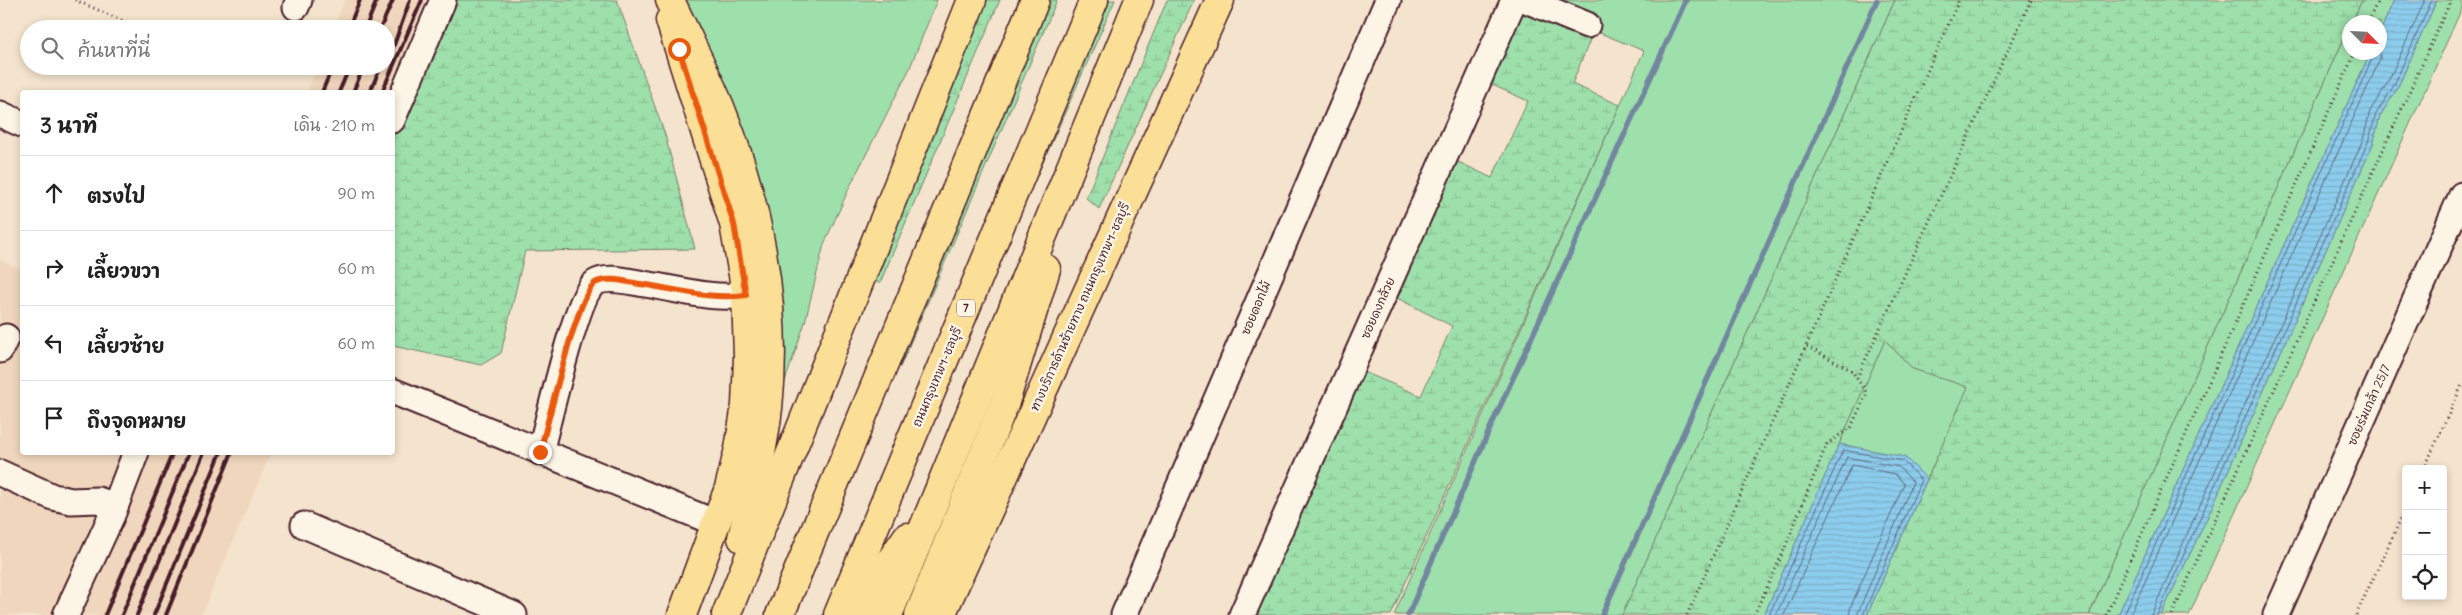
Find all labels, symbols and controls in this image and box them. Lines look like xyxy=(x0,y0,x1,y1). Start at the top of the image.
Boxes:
north arrow xyxy=(2342,15,2387,60)
search box xyxy=(20,20,395,75)
icon: search xyxy=(38,34,66,62)
text: ค้นหาที่นี่ xyxy=(78,38,150,62)
route start xyxy=(668,38,691,61)
text: 3 นาที xyxy=(40,112,97,139)
text: เดิน · 210 m xyxy=(294,115,375,135)
icon: ahead xyxy=(40,179,68,207)
text: 90 m xyxy=(337,183,375,203)
text: ตรงไป xyxy=(87,184,145,208)
street label: ทางบริการด้านซ้ายทาง ถนนกรุงเทพฯ-ชลบุรี xyxy=(1027,200,1134,414)
icon: right xyxy=(40,254,68,282)
text: 60 m xyxy=(337,258,375,278)
text: เลี้ยวขวา xyxy=(87,259,160,283)
street label: ซอยดงกล้วย xyxy=(1357,275,1398,341)
street label: ซอยดอกไม้ xyxy=(1237,278,1274,337)
road number: 7 xyxy=(957,300,975,316)
street label: ถนนกรุงเทพฯ-ชลบุรี xyxy=(909,324,966,430)
icon: left xyxy=(40,329,68,357)
text: 60 m xyxy=(337,333,375,353)
text: เลี้ยวซ้าย xyxy=(87,334,164,358)
street label: ซอยร่มเกล้า 25/7 xyxy=(2344,362,2393,448)
icon: arrive xyxy=(40,404,68,432)
text: ถึงจุดหมาย xyxy=(87,409,186,433)
route end xyxy=(529,441,552,464)
map controls xyxy=(2402,465,2447,600)
button: + xyxy=(2402,465,2447,510)
button: − xyxy=(2402,510,2447,555)
button: locate xyxy=(2402,555,2447,600)

